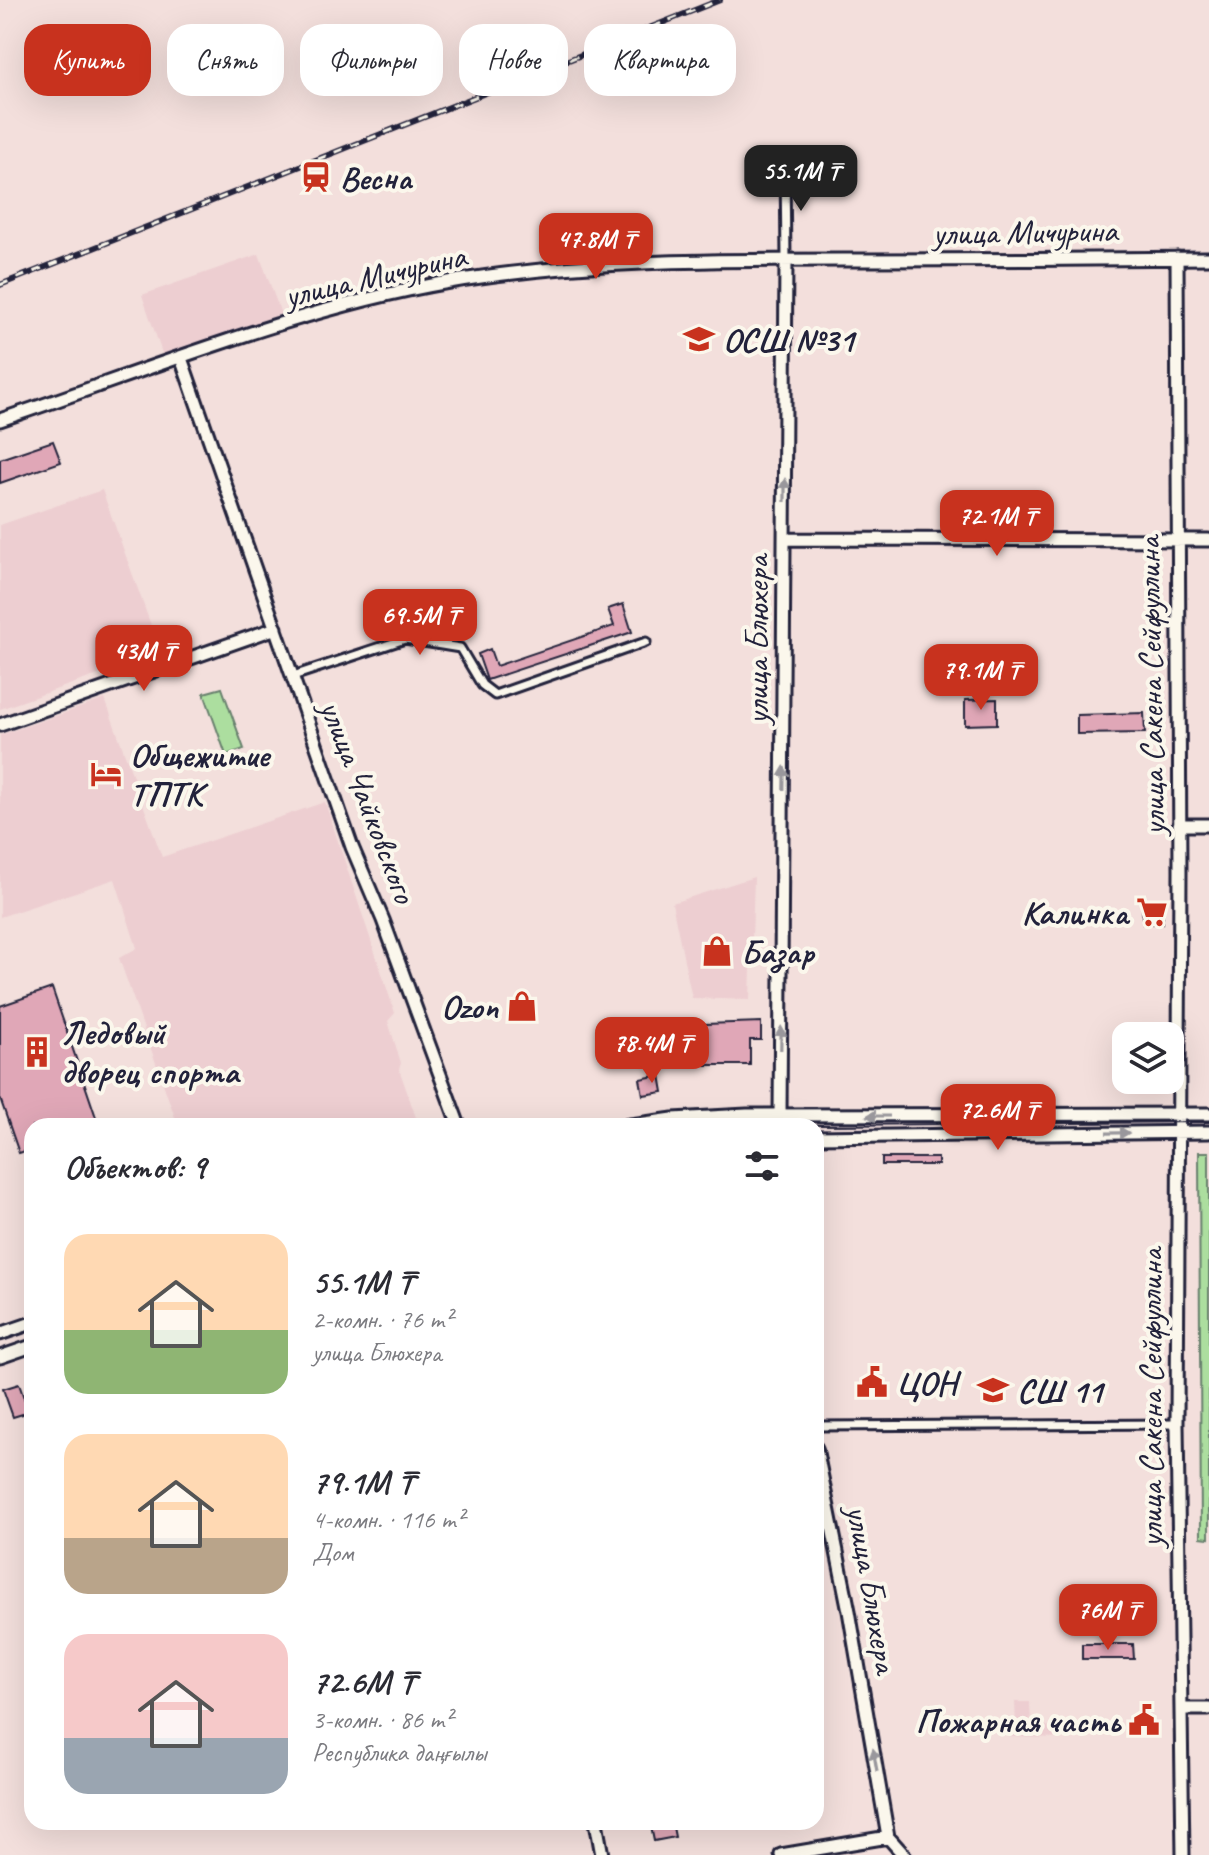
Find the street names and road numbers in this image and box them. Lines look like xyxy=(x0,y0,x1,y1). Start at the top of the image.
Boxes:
street label: улица Мичурина xyxy=(930,208,1120,255)
street label: улица Мичурина xyxy=(278,233,472,318)
street label: улица Сакена Сейфуллина xyxy=(1126,533,1175,838)
street label: улица Блюхера xyxy=(735,552,778,727)
street label: улица Чайковского xyxy=(309,692,428,910)
street label: улица Сакена Сейфуллина xyxy=(1129,1245,1172,1550)
street label: улица Блюхера xyxy=(836,1500,909,1679)

